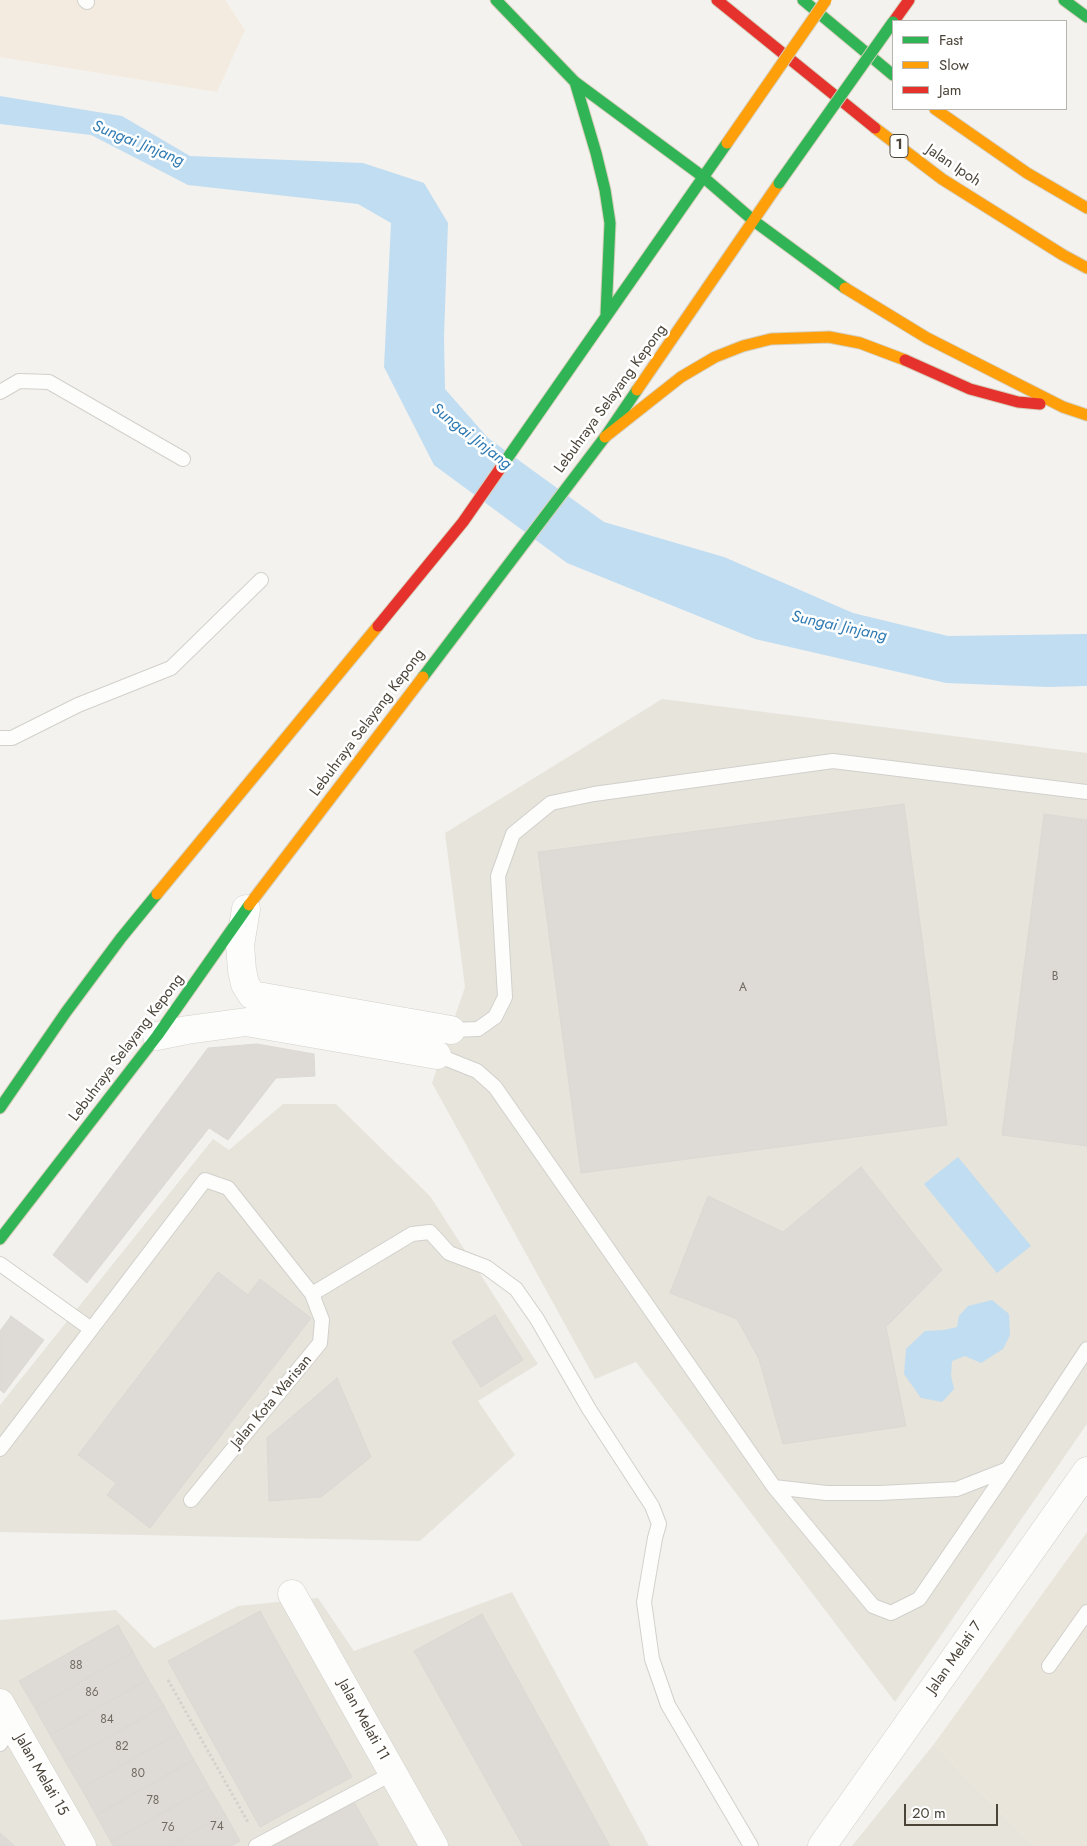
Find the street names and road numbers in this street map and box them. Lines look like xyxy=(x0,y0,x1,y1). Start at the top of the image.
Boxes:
road number: 1 xyxy=(890,134,908,158)
street label: Jalan Ipoh xyxy=(922,141,984,191)
street label: Lebuhraya Selayang Kepong xyxy=(551,321,671,477)
street label: Lebuhraya Selayang Kepong xyxy=(307,646,429,800)
street label: Lebuhraya Selayang Kepong xyxy=(66,971,188,1125)
street label: Jalan Kota Warisan xyxy=(228,1352,316,1452)
street label: Jalan Melati 7 xyxy=(923,1618,987,1698)
street label: Jalan Melati 11 xyxy=(333,1676,393,1764)
street label: Jalan Melati 15 xyxy=(10,1731,72,1819)

